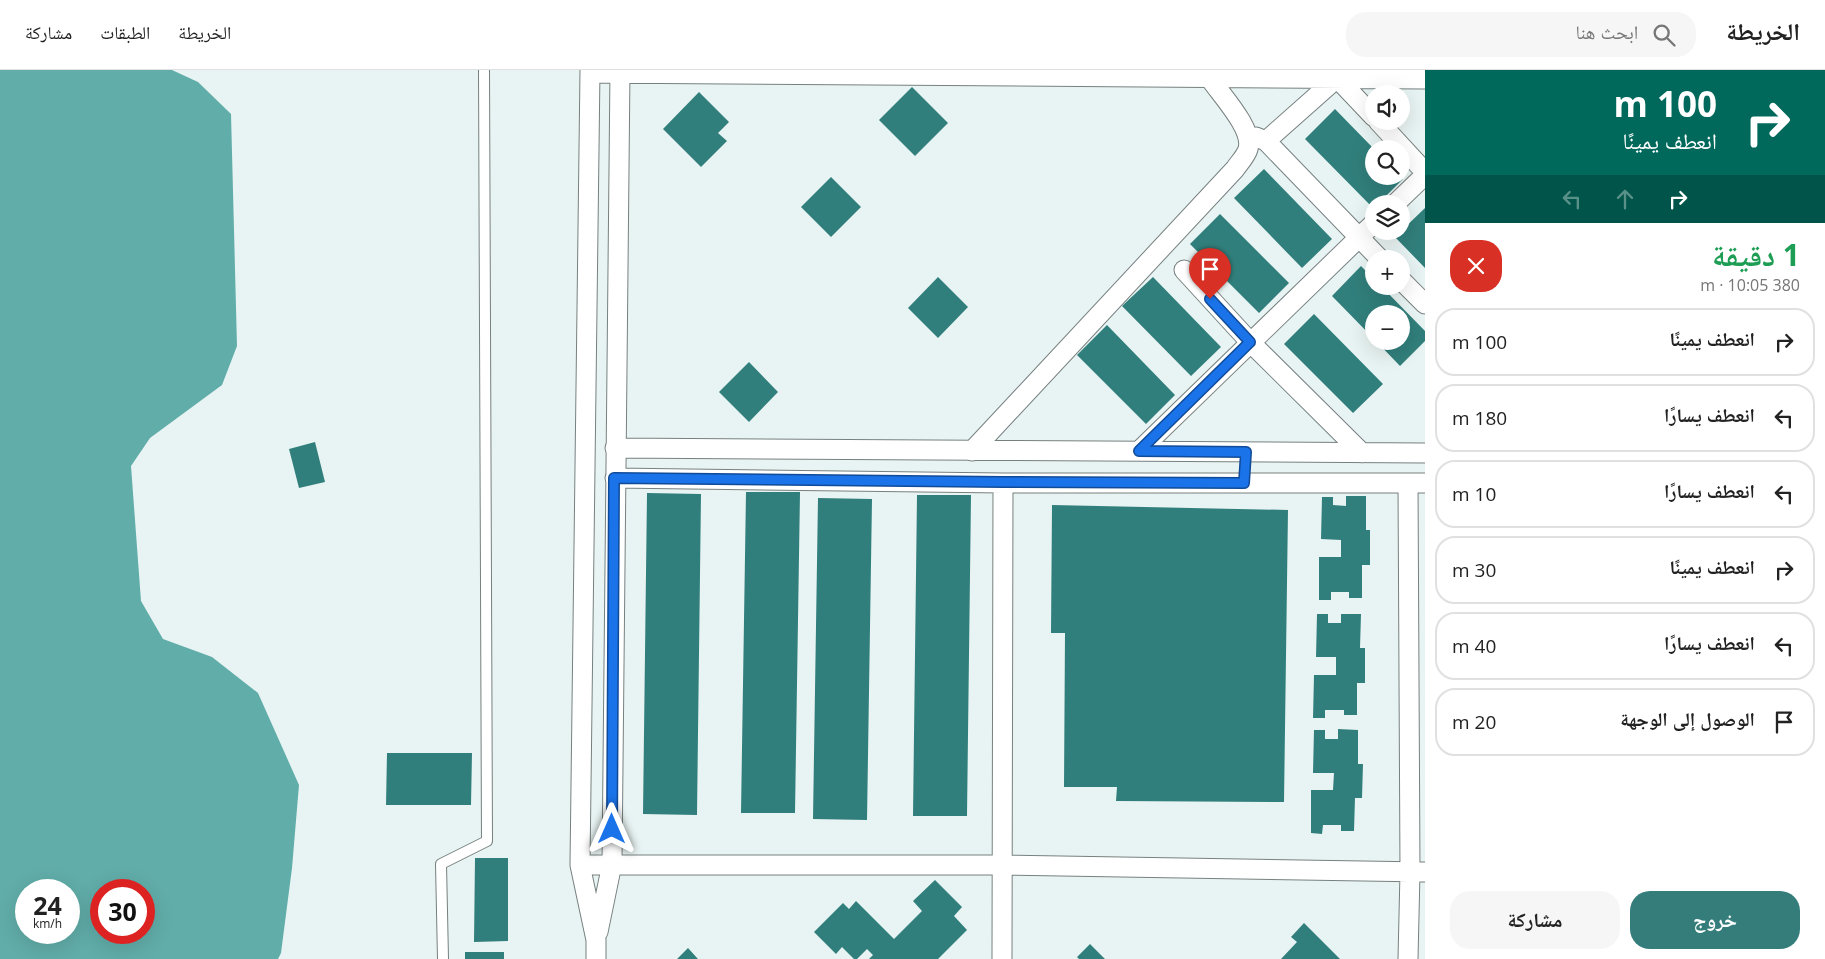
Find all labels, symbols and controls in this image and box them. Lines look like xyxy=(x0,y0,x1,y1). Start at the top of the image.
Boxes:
search box xyxy=(1346,12,1696,57)
text: الخريطة xyxy=(1726,14,1800,47)
text: ابحث هنا xyxy=(1575,19,1638,45)
text: مشاركة xyxy=(25,20,72,44)
text: الطبقات xyxy=(100,20,150,44)
text: الخريطة xyxy=(178,20,231,44)
icon: search xyxy=(1650,21,1678,49)
text: 100 m xyxy=(1613,80,1717,127)
map controls xyxy=(1365,85,1410,350)
button: sound xyxy=(1365,85,1410,130)
icon: right xyxy=(1735,90,1800,155)
text: انعطف يمينًا xyxy=(1623,125,1717,155)
button: search xyxy=(1365,140,1410,185)
icon: left xyxy=(1558,185,1586,213)
icon: ahead xyxy=(1611,185,1639,213)
icon: right xyxy=(1664,185,1692,213)
button: layers xyxy=(1365,195,1410,240)
text: 1 دقيقة xyxy=(1712,234,1800,275)
button: close xyxy=(1450,240,1502,292)
pin xyxy=(1189,248,1231,299)
button: + xyxy=(1365,250,1410,295)
icon: arrive xyxy=(1196,255,1224,283)
text: 380 m · 10:05 xyxy=(1700,274,1800,296)
button: − xyxy=(1365,305,1410,350)
text: انعطف يمينًا xyxy=(1669,326,1755,352)
icon: right xyxy=(1770,328,1798,356)
text: 100 m xyxy=(1452,329,1507,355)
text: انعطف يسارًا xyxy=(1664,402,1755,428)
icon: left xyxy=(1770,404,1798,432)
text: 180 m xyxy=(1452,405,1507,431)
text: انعطف يسارًا xyxy=(1664,478,1755,504)
icon: left xyxy=(1770,480,1798,508)
text: 10 m xyxy=(1452,481,1496,507)
text: انعطف يمينًا xyxy=(1669,554,1755,580)
icon: right xyxy=(1770,556,1798,584)
text: 30 m xyxy=(1452,557,1496,583)
text: انعطف يسارًا xyxy=(1664,630,1755,656)
icon: left xyxy=(1770,632,1798,660)
text: 40 m xyxy=(1452,633,1496,659)
text: الوصول إلى الوجهة xyxy=(1620,706,1755,732)
icon: arrive xyxy=(1770,708,1798,736)
text: 20 m xyxy=(1452,709,1496,735)
position arrow xyxy=(585,802,637,854)
speed limit sign: 30 xyxy=(90,879,155,944)
text: 24 xyxy=(33,888,62,922)
button: مشاركة xyxy=(1450,891,1620,949)
button: خروج xyxy=(1630,891,1800,949)
text: km/h xyxy=(33,915,62,932)

